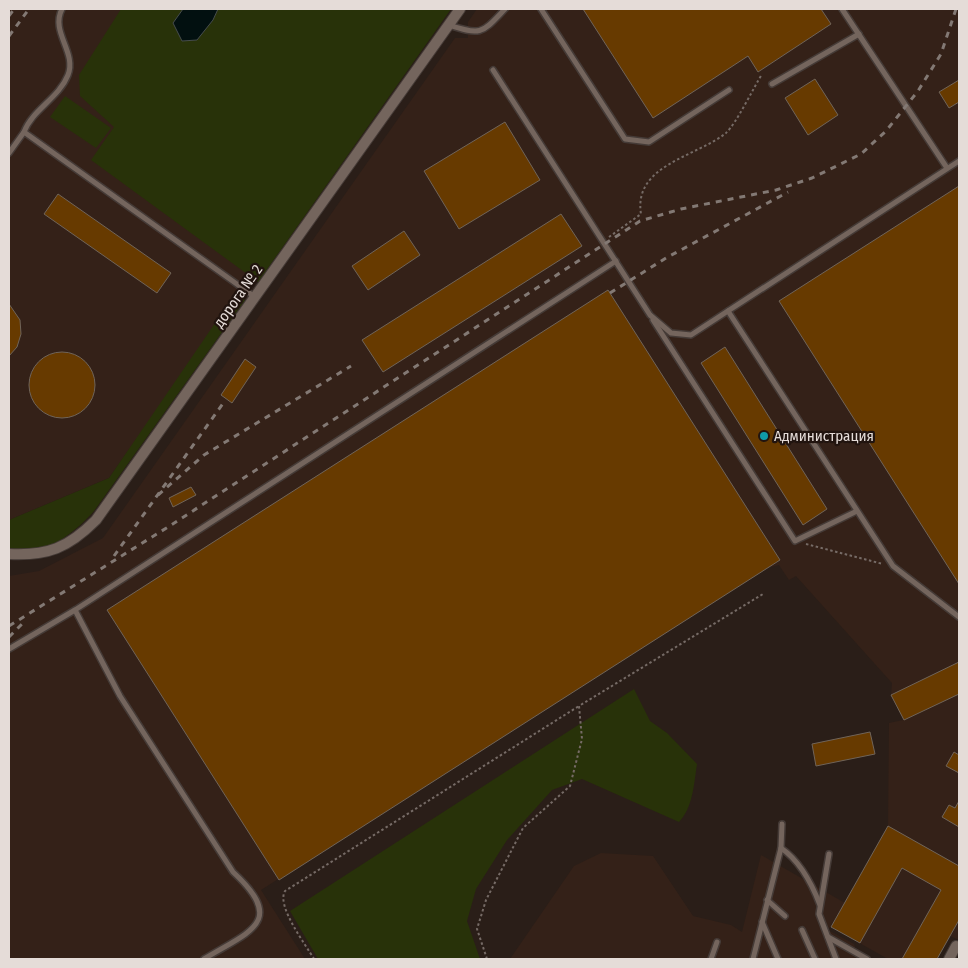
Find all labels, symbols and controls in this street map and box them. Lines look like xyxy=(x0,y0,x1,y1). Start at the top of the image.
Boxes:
street label: дорога № 2 xyxy=(210,261,266,331)
place label: Администрация xyxy=(774,427,874,445)
marker: Администрация xyxy=(758,430,770,442)

